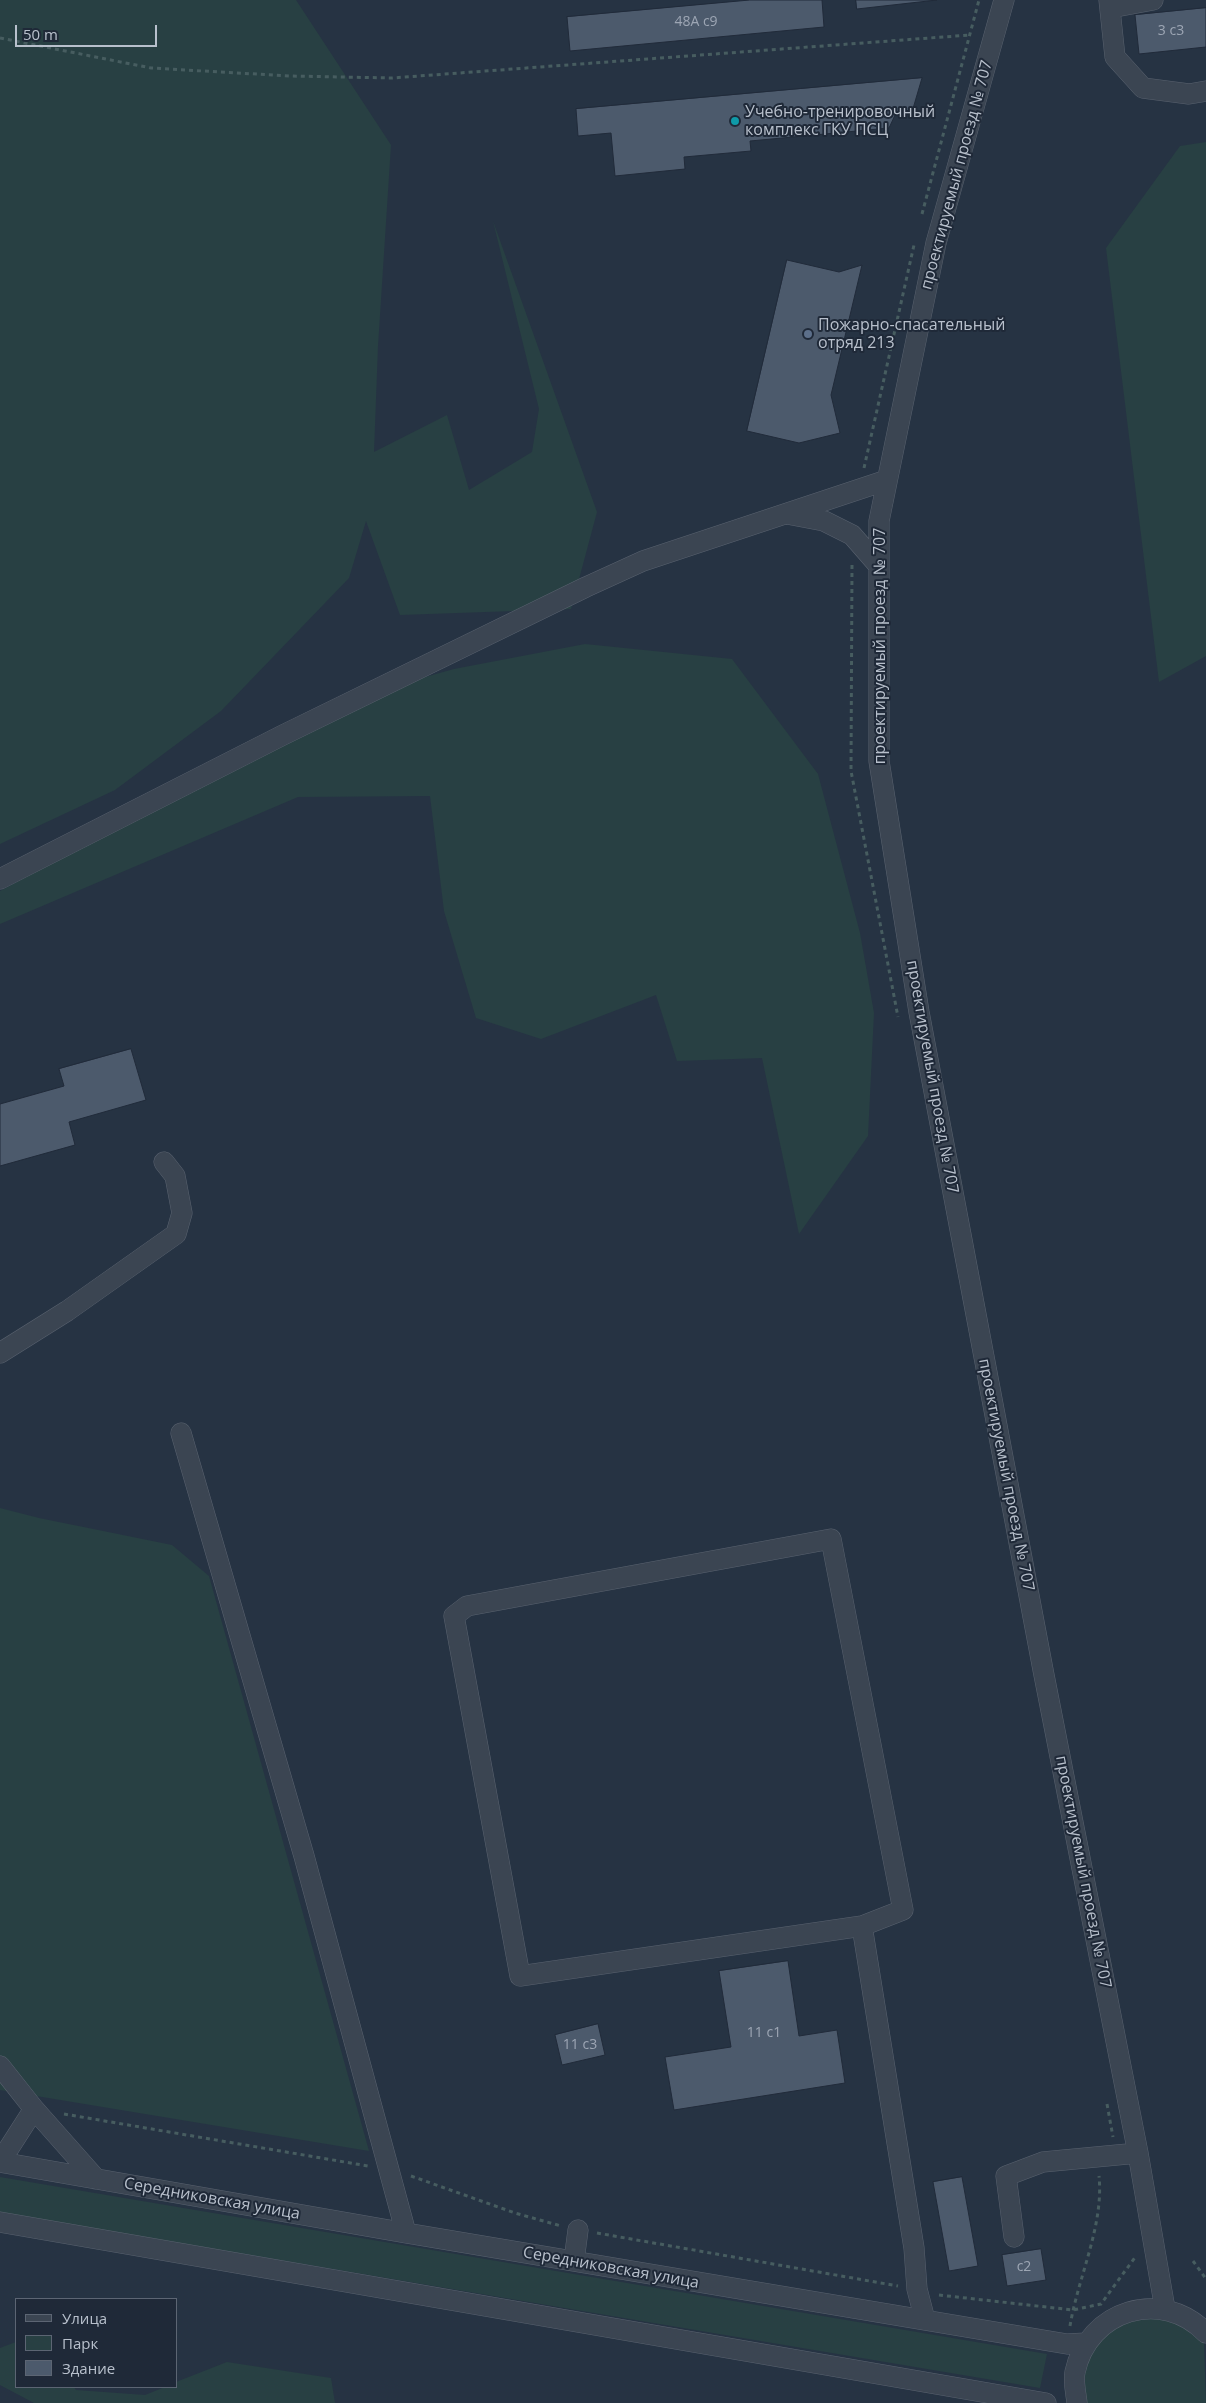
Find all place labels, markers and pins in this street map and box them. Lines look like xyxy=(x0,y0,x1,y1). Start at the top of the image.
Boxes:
place label: Учебно-тренировочный комплекс ГКУ ПСЦ xyxy=(745,102,935,140)
marker: Учебно-тренировочный комплекс ГКУ ПСЦ xyxy=(729,115,741,127)
place label: Пожарно-спасательный отряд 213 xyxy=(818,315,1005,353)
marker: Пожарно-спасательный отряд 213 xyxy=(802,328,814,340)

